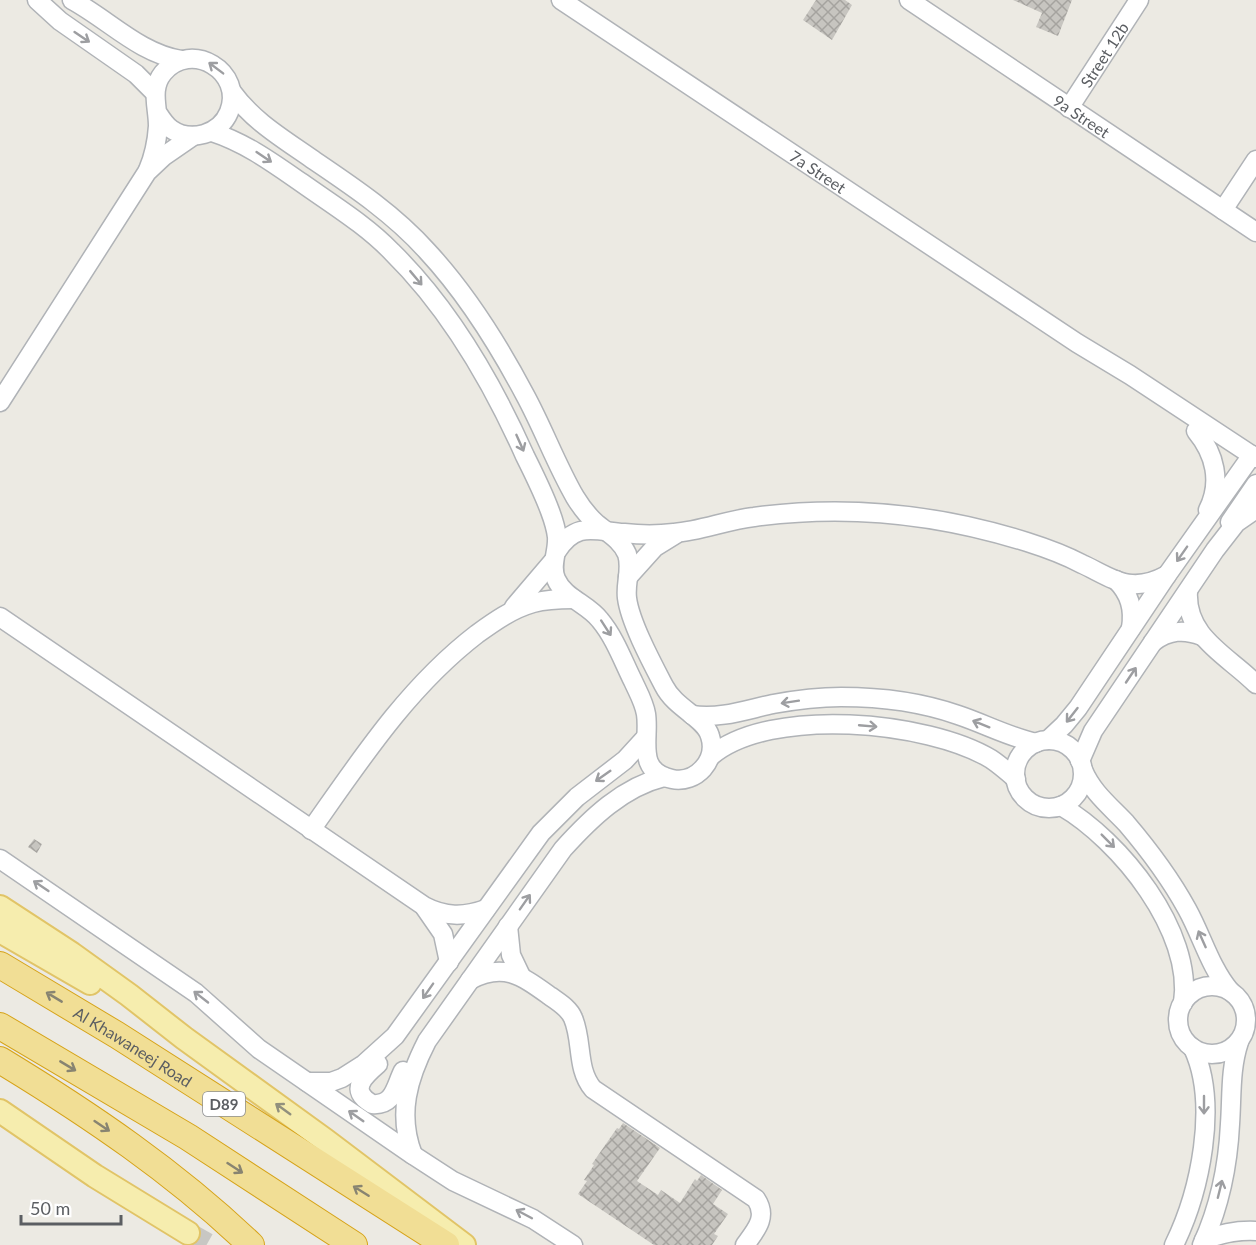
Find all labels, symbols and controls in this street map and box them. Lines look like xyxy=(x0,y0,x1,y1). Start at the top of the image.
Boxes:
street label: Street 12b xyxy=(1076,18,1132,90)
one-way arrow xyxy=(73,31,90,43)
one-way arrow xyxy=(208,62,224,75)
street label: 9a Street xyxy=(1050,90,1114,141)
street label: 7a Street xyxy=(787,146,850,197)
one-way arrow xyxy=(256,151,272,163)
one-way arrow xyxy=(410,270,423,286)
one-way arrow xyxy=(514,433,526,451)
one-way arrow xyxy=(1176,545,1188,562)
one-way arrow xyxy=(600,620,612,636)
one-way arrow xyxy=(1124,666,1137,683)
one-way arrow xyxy=(780,696,800,707)
one-way arrow xyxy=(1066,707,1079,723)
one-way arrow xyxy=(972,718,990,729)
one-way arrow xyxy=(857,720,877,731)
one-way arrow xyxy=(596,770,612,782)
one-way arrow xyxy=(1100,834,1115,849)
one-way arrow xyxy=(33,880,50,892)
one-way arrow xyxy=(519,894,531,911)
one-way arrow xyxy=(1196,931,1207,949)
one-way arrow xyxy=(422,983,434,999)
one-way arrow xyxy=(46,991,63,1003)
one-way arrow xyxy=(193,991,209,1004)
street label: Al Khawaneej Road xyxy=(71,1002,196,1090)
one-way arrow xyxy=(59,1061,76,1073)
road number: D89 xyxy=(203,1092,245,1116)
one-way arrow xyxy=(1198,1094,1210,1114)
one-way arrow xyxy=(276,1103,292,1115)
one-way arrow xyxy=(348,1110,364,1122)
one-way arrow xyxy=(94,1119,111,1132)
one-way arrow xyxy=(226,1162,243,1174)
one-way arrow xyxy=(1215,1180,1227,1199)
one-way arrow xyxy=(353,1185,370,1197)
scale bar xyxy=(21,1188,122,1226)
text: 50 m xyxy=(30,1197,70,1219)
one-way arrow xyxy=(515,1208,533,1219)

